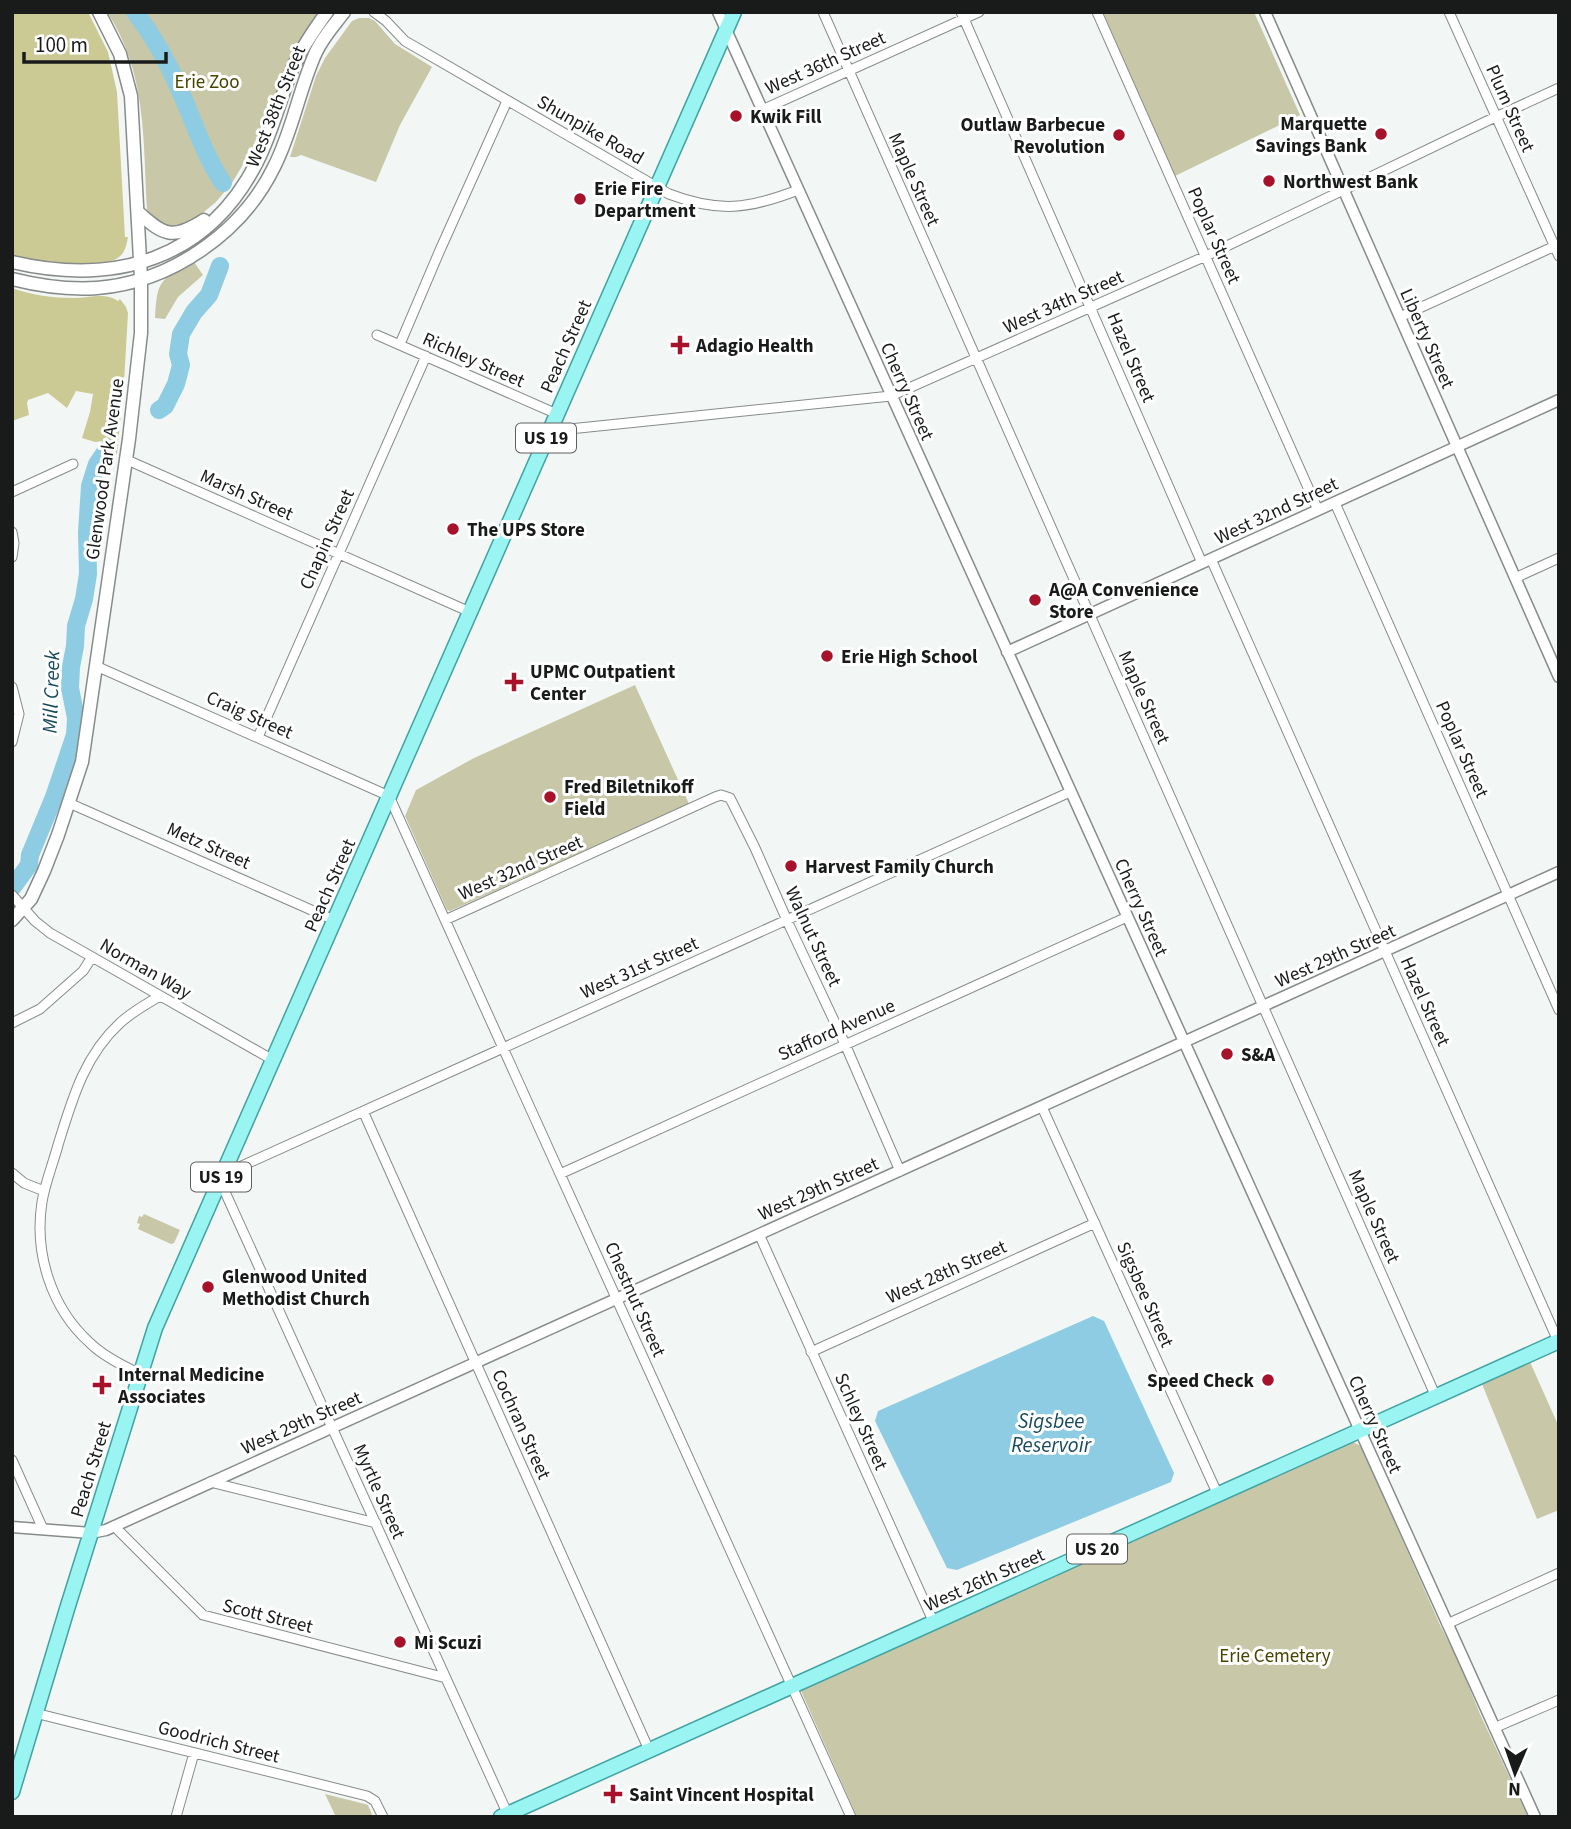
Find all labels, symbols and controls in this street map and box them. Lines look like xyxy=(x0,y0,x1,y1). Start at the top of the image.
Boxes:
scale bar xyxy=(24,21,166,65)
street label: West 36th Street xyxy=(761,25,891,102)
text: 100 m xyxy=(35,30,88,60)
street label: West 38th Street xyxy=(240,41,313,172)
street label: Plum Street xyxy=(1478,61,1541,157)
park label: Erie Zoo xyxy=(175,69,239,96)
street label: Shunpike Road xyxy=(532,89,649,172)
place label: Kwik Fill xyxy=(750,104,822,131)
marker: Kwik Fill xyxy=(728,108,744,124)
place label: Marquette Savings Bank xyxy=(1255,111,1368,160)
place label: Outlaw Barbecue Revolution xyxy=(961,112,1105,161)
marker: Marquette Savings Bank xyxy=(1373,126,1389,142)
marker: Outlaw Barbecue Revolution xyxy=(1111,127,1127,143)
street label: Maple Street xyxy=(881,129,946,231)
place label: Northwest Bank xyxy=(1283,169,1419,196)
marker: Northwest Bank xyxy=(1261,173,1277,189)
place label: Erie Fire Department xyxy=(594,176,696,225)
street label: Poplar Street xyxy=(1180,183,1247,289)
marker: Erie Fire Department xyxy=(572,191,588,207)
street label: West 34th Street xyxy=(999,264,1129,341)
street label: Liberty Street xyxy=(1393,284,1461,394)
street label: Peach Street xyxy=(534,295,599,398)
street label: Hazel Street xyxy=(1100,308,1162,407)
street label: Richley Street xyxy=(418,326,529,395)
place label: Adagio Health xyxy=(695,333,814,360)
marker: Adagio Health xyxy=(670,335,690,355)
street label: Cherry Street xyxy=(873,338,940,445)
street label: Glenwood Park Avenue xyxy=(79,377,132,562)
road number: US 19 xyxy=(516,424,576,452)
street label: Marsh Street xyxy=(195,463,298,528)
street label: West 32nd Street xyxy=(1210,471,1343,552)
street label: Chapin Street xyxy=(293,484,362,594)
place label: The UPS Store xyxy=(467,517,585,544)
marker: The UPS Store xyxy=(445,521,461,537)
place label: A@A Convenience Store xyxy=(1048,577,1199,626)
marker: A@A Convenience Store xyxy=(1027,592,1043,608)
place label: Erie High School xyxy=(841,644,978,671)
street label: Maple Street xyxy=(1111,647,1176,749)
marker: Erie High School xyxy=(819,648,835,664)
water label: Mill Creek xyxy=(35,649,67,734)
place label: UPMC Outpatient Center xyxy=(530,659,675,708)
marker: UPMC Outpatient Center xyxy=(504,672,524,692)
street label: Craig Street xyxy=(202,684,298,747)
street label: Poplar Street xyxy=(1428,697,1495,803)
place label: Fred Biletnikoff Field xyxy=(564,774,695,823)
marker: Fred Biletnikoff Field xyxy=(542,789,558,805)
street label: Metz Street xyxy=(162,816,255,877)
street label: West 32nd Street xyxy=(454,829,588,908)
street label: Peach Street xyxy=(298,834,363,937)
place label: Harvest Family Church xyxy=(805,854,994,881)
street label: Cherry Street xyxy=(1107,854,1174,961)
marker: Harvest Family Church xyxy=(783,858,799,874)
street label: Walnut Street xyxy=(778,882,848,992)
street label: West 29th Street xyxy=(1271,918,1401,995)
street label: West 31st Street xyxy=(576,930,703,1006)
street label: Norman Way xyxy=(94,932,196,1006)
street label: Hazel Street xyxy=(1393,952,1457,1051)
street label: Stafford Avenue xyxy=(774,992,900,1068)
place label: S&A xyxy=(1241,1042,1275,1069)
marker: S&A xyxy=(1219,1046,1235,1062)
street label: West 29th Street xyxy=(754,1151,884,1228)
road number: US 19 xyxy=(191,1162,251,1192)
street label: Maple Street xyxy=(1341,1166,1406,1268)
street label: West 28th Street xyxy=(882,1234,1012,1311)
street label: Sigsbee Street xyxy=(1109,1237,1180,1352)
street label: Chestnut Street xyxy=(597,1238,672,1362)
place label: Glenwood United Methodist Church xyxy=(222,1264,370,1313)
marker: Glenwood United Methodist Church xyxy=(200,1279,216,1295)
place label: Internal Medicine Associates xyxy=(117,1362,264,1411)
street label: Cochran Street xyxy=(484,1365,557,1484)
place label: Speed Check xyxy=(1147,1368,1255,1395)
street label: Schley Street xyxy=(827,1369,894,1475)
street label: Cherry Street xyxy=(1341,1371,1408,1478)
marker: Speed Check xyxy=(1260,1372,1276,1388)
marker: Internal Medicine Associates xyxy=(92,1375,112,1395)
street label: West 29th Street xyxy=(237,1385,367,1462)
water label: Sigsbee Reservoir xyxy=(1011,1406,1092,1460)
street label: Peach Street xyxy=(64,1417,119,1521)
street label: Myrtle Street xyxy=(346,1440,412,1544)
road number: US 20 xyxy=(1067,1534,1127,1564)
street label: West 26th Street xyxy=(920,1542,1050,1619)
street label: Scott Street xyxy=(220,1592,316,1641)
place label: Mi Scuzi xyxy=(414,1630,482,1657)
marker: Mi Scuzi xyxy=(392,1634,408,1650)
park label: Erie Cemetery xyxy=(1219,1643,1331,1670)
street label: Goodrich Street xyxy=(155,1714,283,1771)
north arrow xyxy=(1480,1738,1550,1808)
text: N xyxy=(1508,1775,1521,1802)
place label: Saint Vincent Hospital xyxy=(629,1782,814,1809)
marker: Saint Vincent Hospital xyxy=(603,1784,623,1804)

